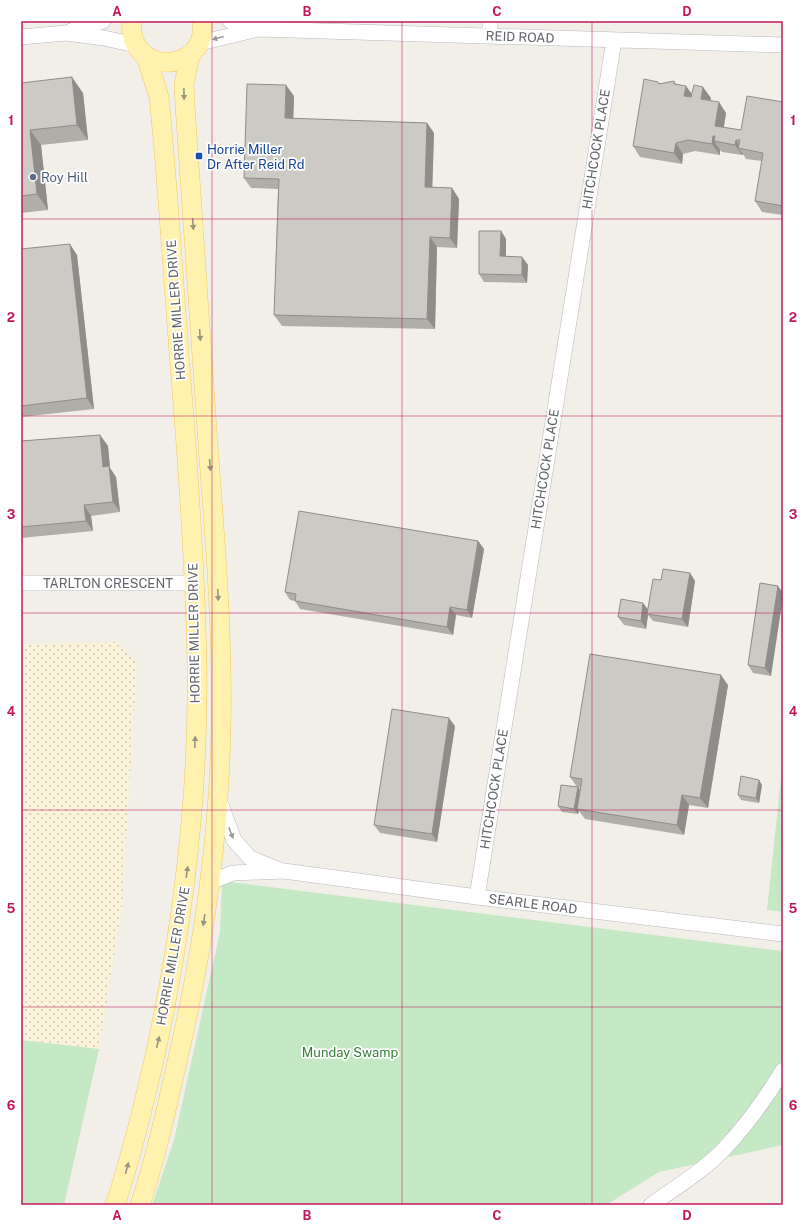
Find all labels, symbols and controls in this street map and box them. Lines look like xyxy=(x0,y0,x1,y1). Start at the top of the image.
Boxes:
text: A xyxy=(112,4,122,19)
text: B xyxy=(303,4,312,19)
text: C xyxy=(492,4,502,19)
text: D xyxy=(682,4,692,19)
street label: REID ROAD xyxy=(485,28,555,46)
one-way arrow xyxy=(212,35,224,41)
one-way arrow xyxy=(181,88,187,101)
street label: HITCHCOCK PLACE xyxy=(579,88,613,210)
text: 1 xyxy=(8,113,14,128)
text: 1 xyxy=(790,113,796,128)
place label: Horrie Miller Dr After Reid Rd xyxy=(207,142,304,172)
marker: Horrie Miller Dr After Reid Rd xyxy=(194,151,204,161)
place label: Roy Hill xyxy=(41,170,88,185)
marker: Roy Hill xyxy=(28,172,38,182)
one-way arrow xyxy=(189,218,196,230)
street label: HORRIE MILLER DRIVE xyxy=(164,239,188,381)
text: 2 xyxy=(7,310,15,325)
text: 2 xyxy=(789,310,797,325)
one-way arrow xyxy=(197,329,204,341)
street label: HITCHCOCK PLACE xyxy=(528,408,562,530)
one-way arrow xyxy=(206,459,213,471)
text: 3 xyxy=(7,507,16,522)
text: 3 xyxy=(789,507,798,522)
street label: HORRIE MILLER DRIVE xyxy=(185,563,203,703)
street label: TARLTON CRESCENT xyxy=(43,576,173,591)
one-way arrow xyxy=(215,589,221,602)
text: 4 xyxy=(7,704,16,719)
text: 4 xyxy=(789,704,798,719)
street label: HITCHCOCK PLACE xyxy=(477,728,511,850)
one-way arrow xyxy=(192,736,198,749)
one-way arrow xyxy=(229,827,235,839)
one-way arrow xyxy=(184,866,190,878)
street label: HORRIE MILLER DRIVE xyxy=(153,885,193,1027)
street label: SEARLE ROAD xyxy=(488,891,578,917)
text: 5 xyxy=(7,901,16,916)
text: 5 xyxy=(789,901,798,916)
one-way arrow xyxy=(201,914,207,926)
one-way arrow xyxy=(155,1036,161,1048)
park label: Munday Swamp xyxy=(302,1045,398,1060)
text: 6 xyxy=(7,1098,16,1113)
text: 6 xyxy=(789,1098,798,1113)
one-way arrow xyxy=(124,1162,130,1174)
text: A xyxy=(112,1208,122,1223)
text: B xyxy=(303,1208,312,1223)
text: C xyxy=(492,1208,502,1223)
text: D xyxy=(682,1208,692,1223)

